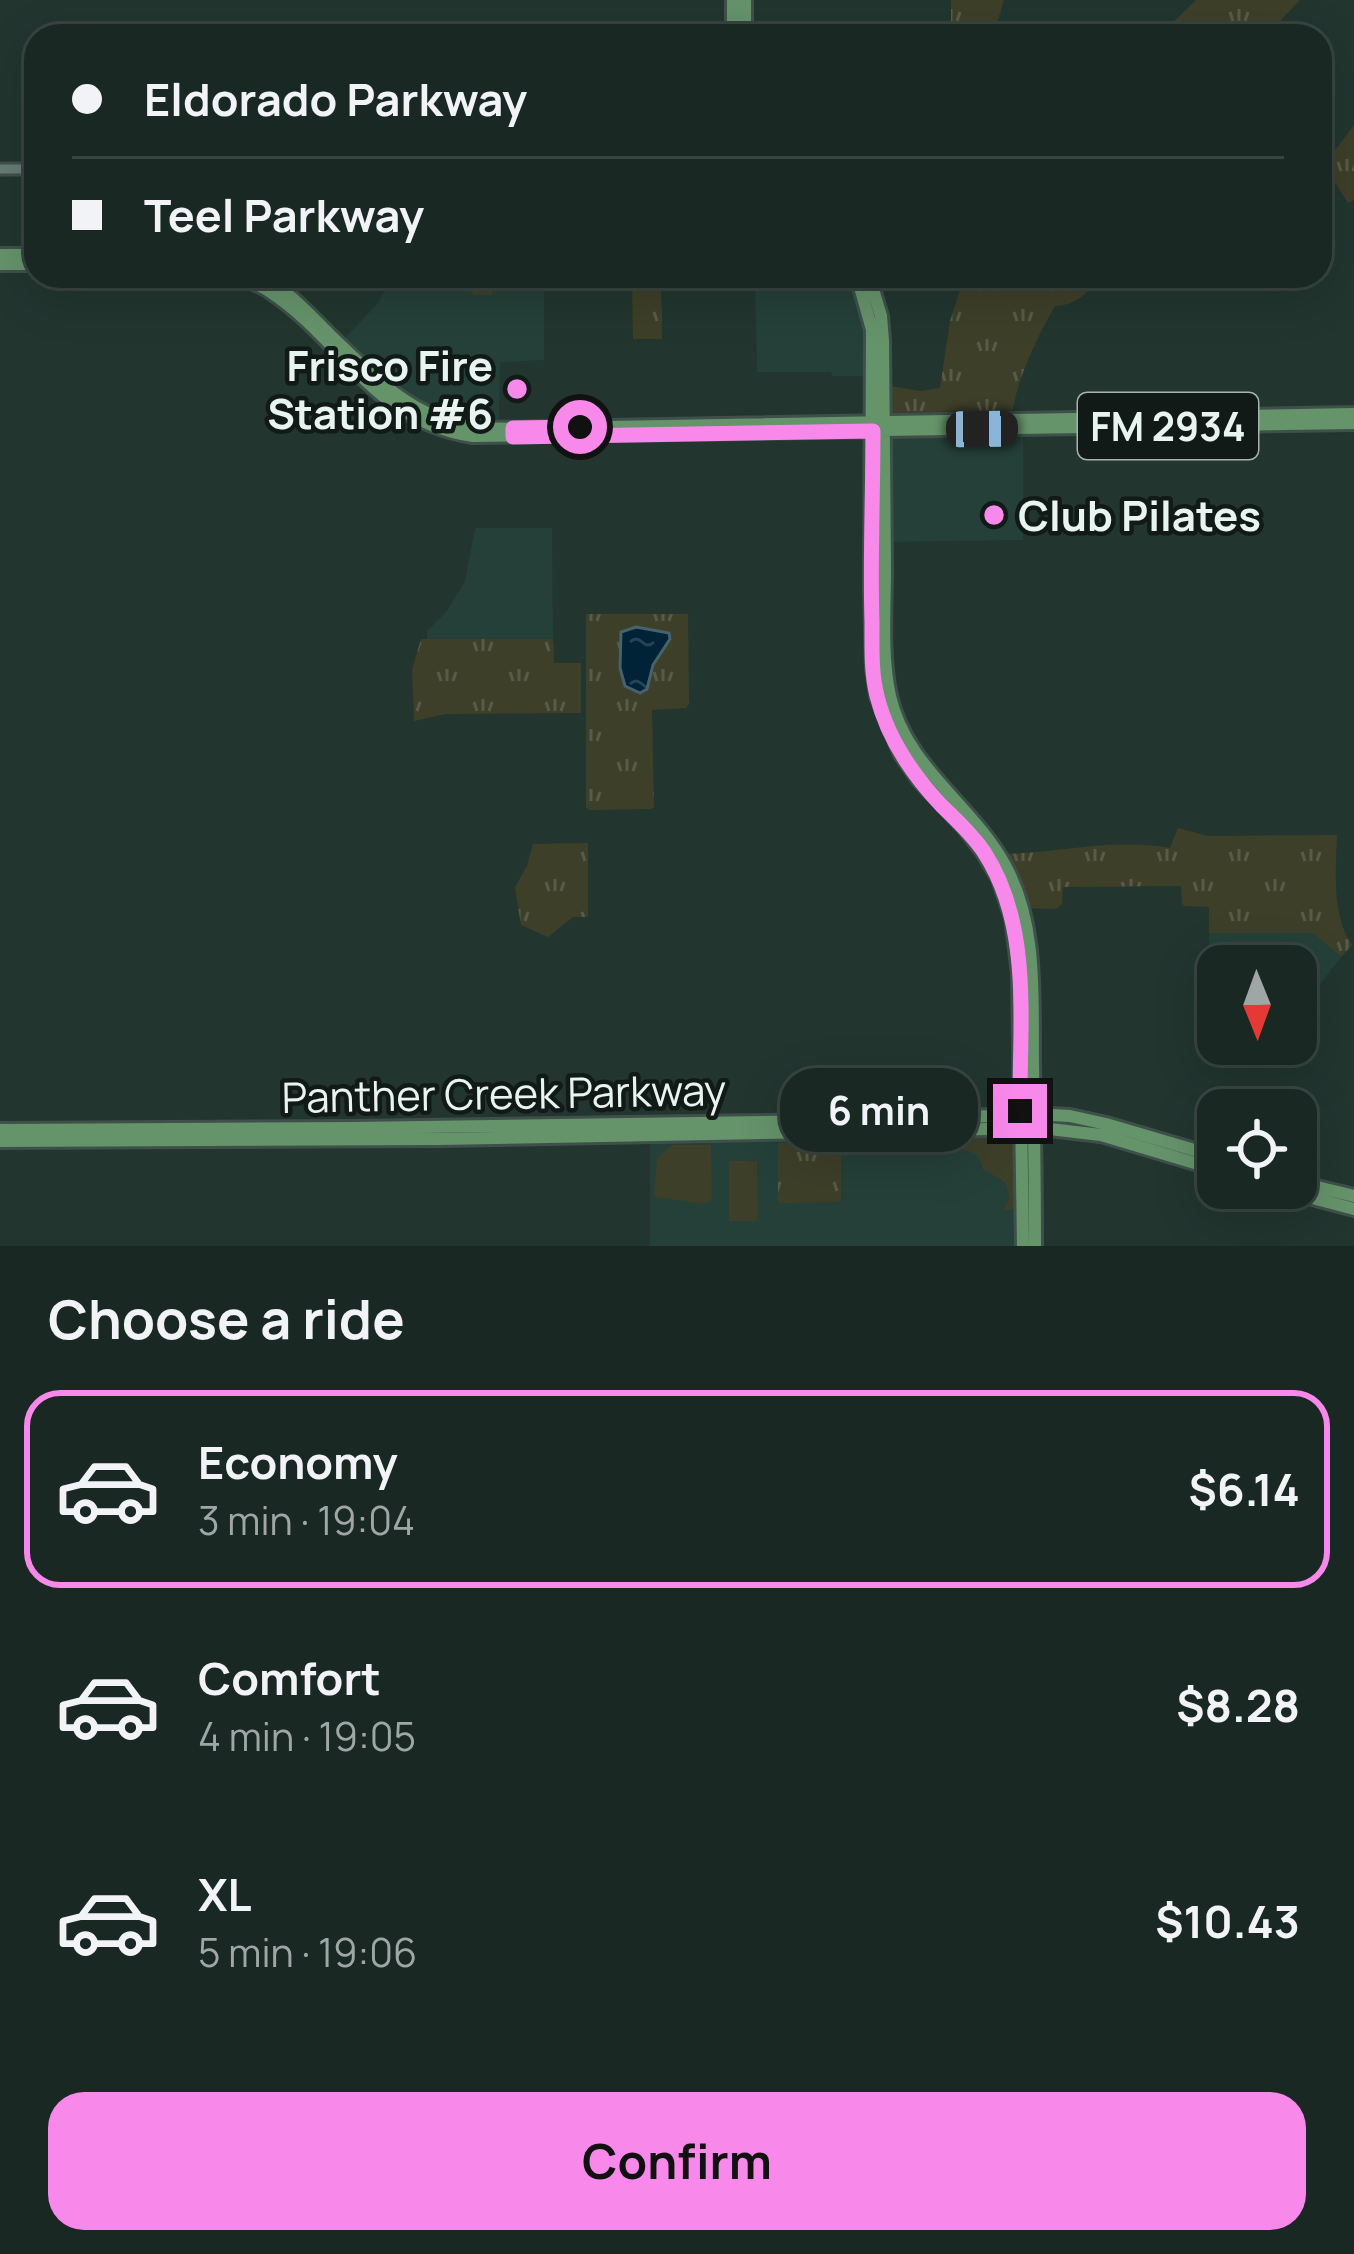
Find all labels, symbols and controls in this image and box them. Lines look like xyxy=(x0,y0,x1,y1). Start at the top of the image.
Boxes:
text: Eldorado Parkway xyxy=(144,68,527,130)
text: Teel Parkway xyxy=(144,184,424,246)
place label: Frisco Fire Station #6 xyxy=(267,336,493,442)
marker: Frisco Fire Station #6 xyxy=(504,376,530,402)
road number: FM 2934 xyxy=(1078,393,1258,459)
route start xyxy=(553,400,607,454)
car xyxy=(946,410,1018,448)
place label: Club Pilates xyxy=(1018,486,1261,544)
marker: Club Pilates xyxy=(981,502,1007,528)
north arrow xyxy=(1197,945,1317,1065)
map controls xyxy=(1197,945,1317,1209)
street label: Panther Creek Parkway xyxy=(281,1060,727,1126)
callout: 6 min xyxy=(780,1069,978,1153)
text: 6 min xyxy=(828,1083,930,1137)
route end xyxy=(993,1084,1047,1138)
button: locate xyxy=(1197,1089,1317,1209)
text: Choose a ride xyxy=(48,1281,405,1355)
text: Economy xyxy=(198,1431,398,1493)
icon: car xyxy=(54,1435,162,1543)
text: $6.14 xyxy=(1188,1458,1300,1520)
text: 3 min · 19:04 xyxy=(198,1493,415,1547)
text: Comfort xyxy=(198,1647,381,1709)
icon: car xyxy=(54,1651,162,1759)
text: $8.28 xyxy=(1176,1674,1300,1736)
text: 4 min · 19:05 xyxy=(198,1709,416,1763)
text: XL xyxy=(198,1863,252,1925)
icon: car xyxy=(54,1867,162,1975)
text: $10.43 xyxy=(1155,1890,1300,1952)
text: 5 min · 19:06 xyxy=(198,1925,417,1979)
button: Confirm xyxy=(48,2092,1306,2230)

